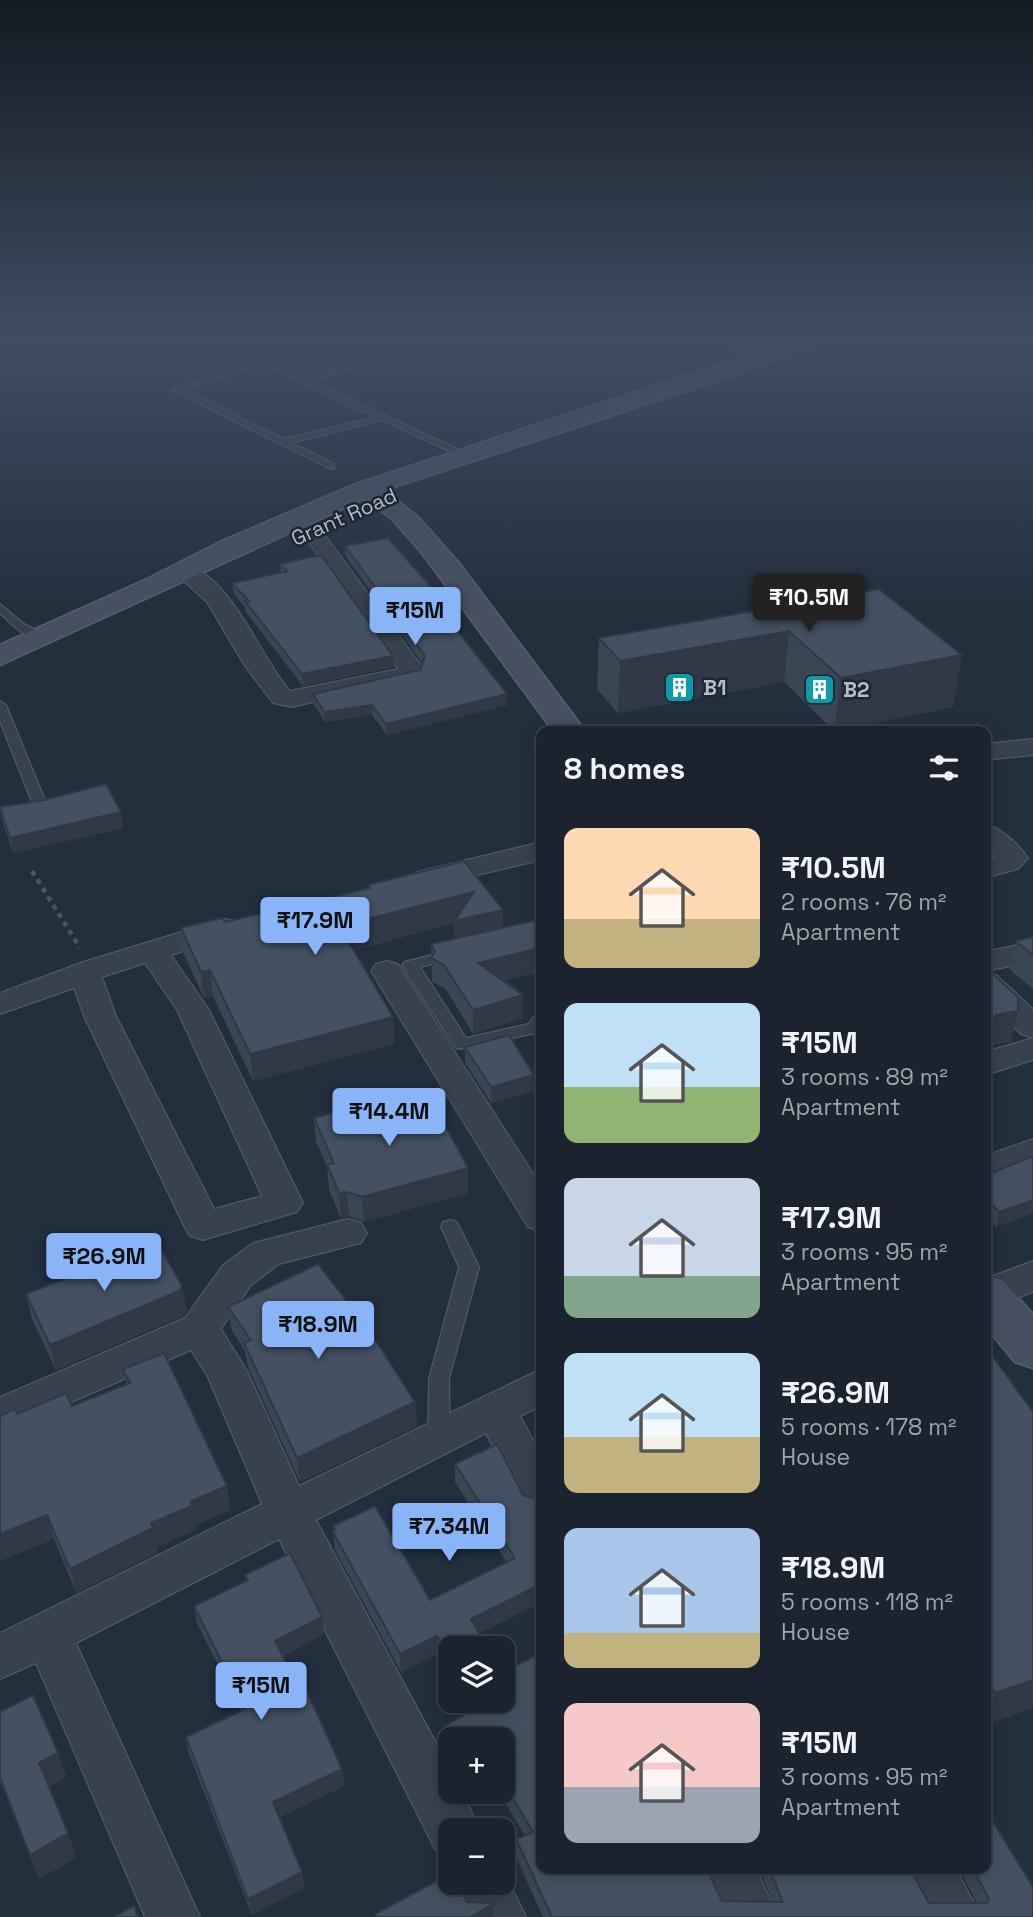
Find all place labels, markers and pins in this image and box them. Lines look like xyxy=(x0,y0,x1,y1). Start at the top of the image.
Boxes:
pin: ₹10.5M xyxy=(752,574,866,634)
pin: ₹15M xyxy=(374,588,456,647)
building icon: B1 xyxy=(663,671,697,705)
building icon: B2 xyxy=(803,673,837,707)
place label: B1 xyxy=(703,674,726,701)
place label: B2 xyxy=(843,676,869,703)
pin: ₹17.9M xyxy=(258,898,372,957)
pin: ₹14.4M xyxy=(332,1088,446,1148)
pin: ₹26.9M xyxy=(47,1234,161,1293)
pin: ₹18.9M xyxy=(261,1302,375,1361)
pin: ₹7.34M xyxy=(392,1504,506,1563)
pin: ₹15M xyxy=(220,1662,302,1722)

